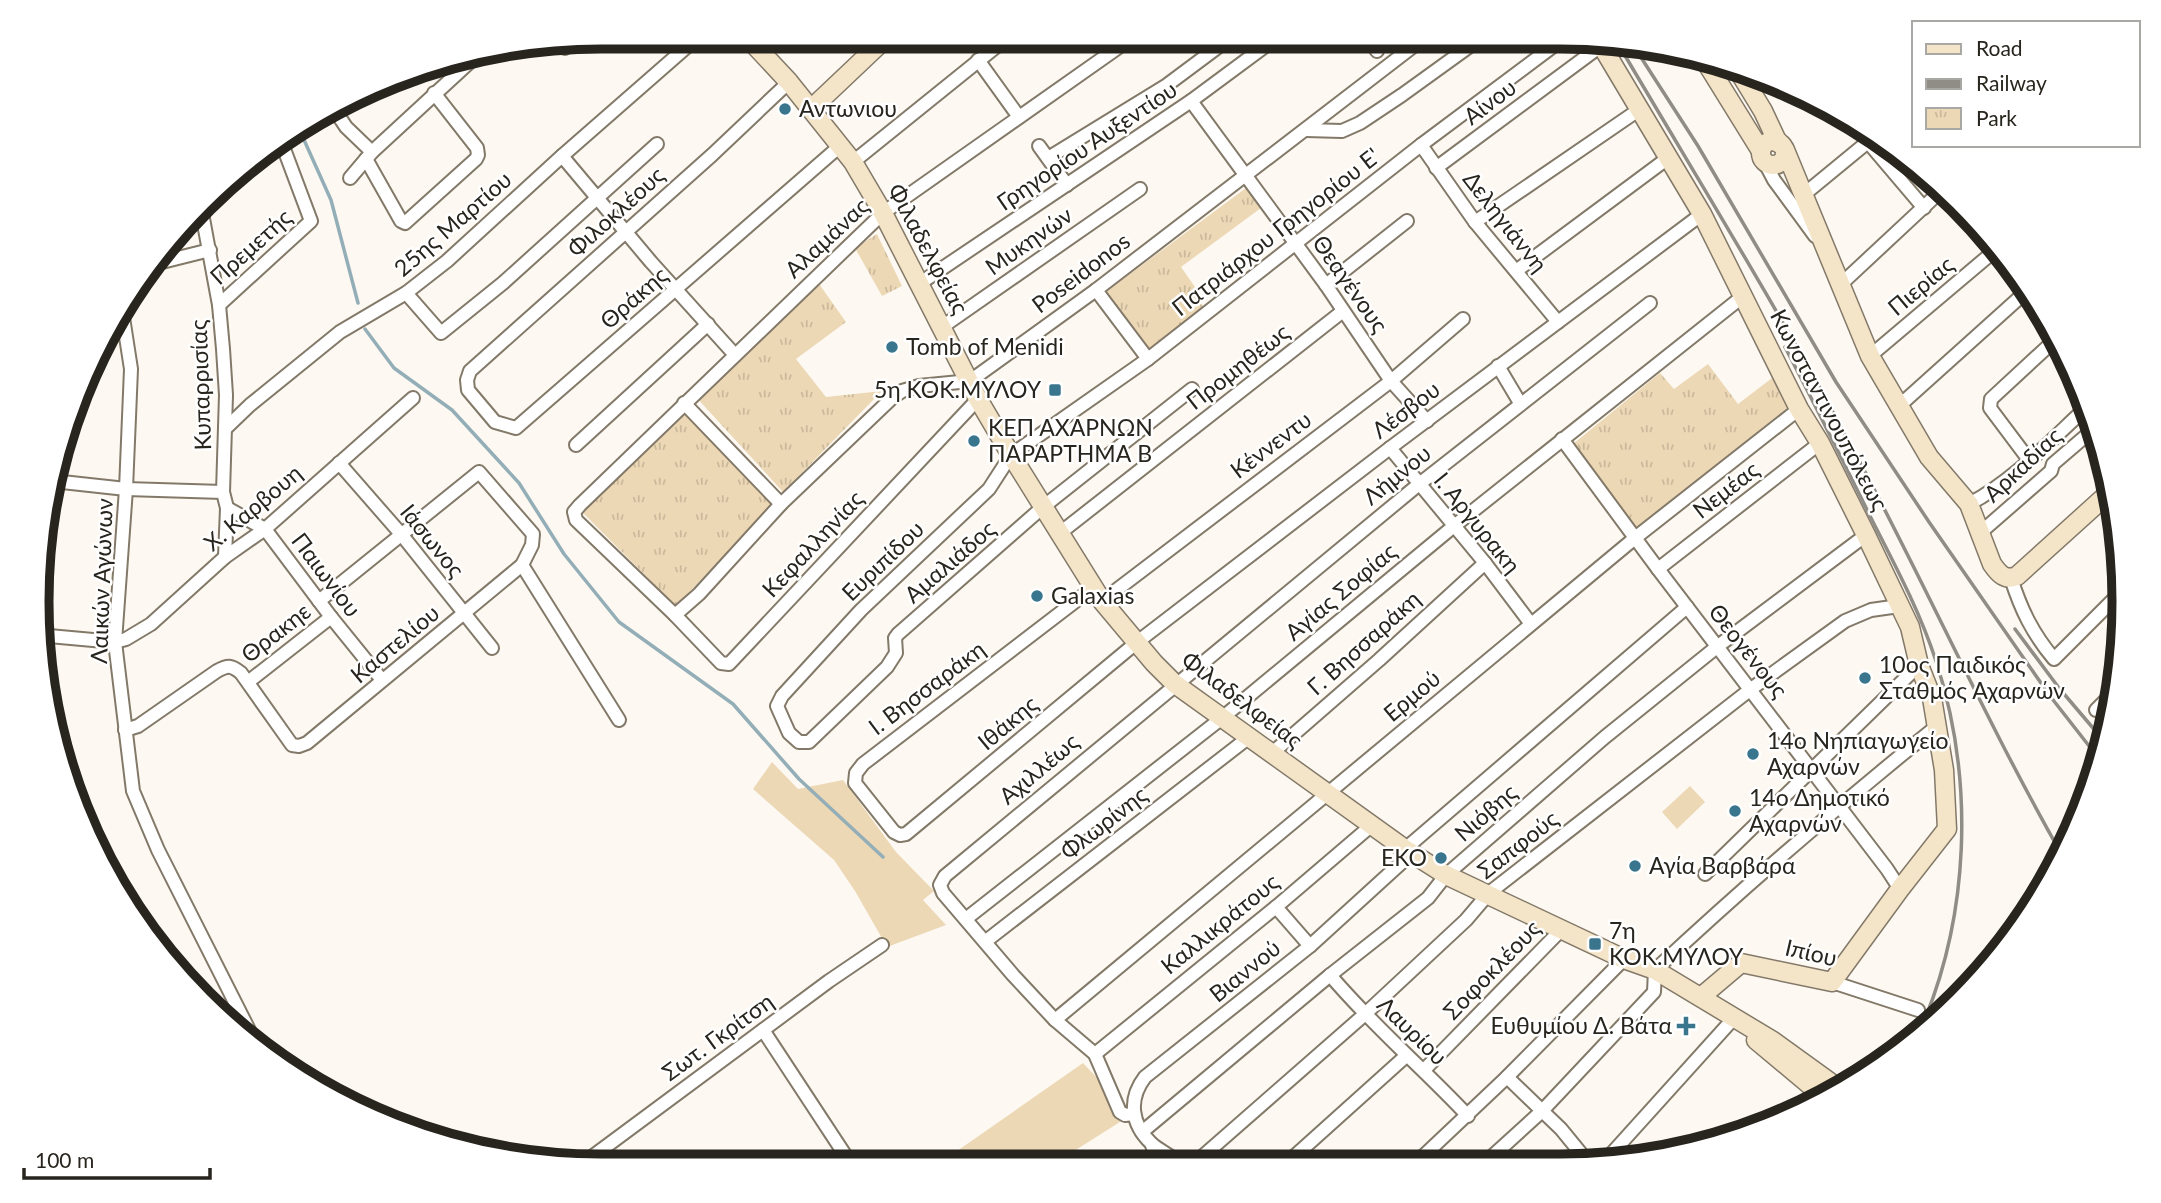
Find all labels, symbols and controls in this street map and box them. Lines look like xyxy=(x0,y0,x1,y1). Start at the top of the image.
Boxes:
legend xyxy=(1912,21,2140,147)
text: Road xyxy=(1976,35,2023,60)
text: Railway xyxy=(1976,70,2047,95)
street label: Αίνου xyxy=(1458,72,1521,130)
street label: Γρηγορίου Αυξεντίου xyxy=(991,75,1182,216)
place label: Αντωνιου xyxy=(799,94,897,122)
marker: Αντωνιου xyxy=(777,101,793,117)
text: Park xyxy=(1976,105,2017,130)
street label: Πατριάρχου Γρηγορίου E' xyxy=(1166,141,1385,321)
street label: Φιλοκλέους xyxy=(561,160,670,262)
street label: 25ης Μαρτίου xyxy=(388,165,517,282)
street label: Δεληγιάννη xyxy=(1458,165,1554,277)
street label: Φιλαδελφείας xyxy=(883,178,975,319)
street label: Αλαμάνας xyxy=(779,191,874,283)
street label: Μυκηνών xyxy=(980,200,1077,280)
street label: Πρεμετής xyxy=(204,202,297,290)
street label: Poseidonos xyxy=(1026,226,1135,318)
street label: Θεαγένους xyxy=(1307,229,1395,338)
street label: Πιερίας xyxy=(1882,250,1959,321)
street label: Θράκης xyxy=(594,260,673,334)
street label: Κωνσταντινουπόλεως xyxy=(1765,304,1895,515)
street label: Προμηθέως xyxy=(1180,317,1295,415)
street label: Κυπαρρισίας xyxy=(184,319,216,451)
place label: Tomb of Menidi xyxy=(906,332,1064,360)
marker: Tomb of Menidi xyxy=(884,339,900,355)
place label: 5η ΚΟΚ.ΜΥΛΟΥ xyxy=(874,375,1042,403)
street label: Λέσβου xyxy=(1366,375,1445,444)
marker: 5η ΚΟΚ.ΜΥΛΟΥ xyxy=(1047,382,1063,398)
street label: Κέννεντυ xyxy=(1224,405,1316,484)
place label: ΚΕΠ ΑΧΑΡΝΩΝ ΠΑΡΑΡΤΗΜΑ Β xyxy=(988,413,1153,467)
street label: Αρκαδίας xyxy=(1978,421,2067,507)
marker: ΚΕΠ ΑΧΑΡΝΩΝ ΠΑΡΑΡΤΗΜΑ Β xyxy=(966,433,982,449)
street label: Λήμνου xyxy=(1357,438,1436,510)
street label: Νεμέας xyxy=(1687,455,1764,524)
street label: Χ. Καρβουη xyxy=(198,458,307,556)
street label: Ι. Αργυρακη xyxy=(1429,466,1527,578)
street label: Κεφαλληνίας xyxy=(756,484,869,602)
street label: Λαικών Αγώνων xyxy=(84,498,118,664)
street label: Ιάσωνος xyxy=(395,498,471,583)
street label: Ευριπίδου xyxy=(835,514,929,606)
street label: Αμαλιάδος xyxy=(898,514,1001,608)
street label: Παιωνίου xyxy=(286,527,367,622)
street label: Αγίας Σοφίας xyxy=(1279,536,1402,646)
place label: Galaxias xyxy=(1051,581,1134,609)
street label: Γ. Βησσαράκη xyxy=(1301,584,1426,700)
marker: Galaxias xyxy=(1029,588,1045,604)
street label: Θρακηε xyxy=(235,596,316,668)
street label: Καστελίου xyxy=(344,598,444,688)
street label: Θεογένους xyxy=(1703,598,1794,703)
street label: Ι. Βησσαράκη xyxy=(863,634,990,740)
street label: Φιλαδελφείας xyxy=(1177,645,1309,754)
place label: 10ος Παιδικός Σταθμός Αχαρνών xyxy=(1879,650,2065,704)
street label: Ερμού xyxy=(1377,664,1445,727)
marker: 10ος Παιδικός Σταθμός Αχαρνών xyxy=(1857,670,1873,686)
street label: Ιθάκης xyxy=(972,689,1043,755)
place label: 14ο Νηπιαγωγείο Αχαρνών xyxy=(1767,726,1949,780)
street label: Αχιλλέως xyxy=(993,727,1084,810)
marker: 14ο Νηπιαγωγείο Αχαρνών xyxy=(1745,746,1761,762)
street label: Νιόβης xyxy=(1448,777,1522,847)
street label: Φλωρίνης xyxy=(1054,779,1153,865)
place label: 14ο Δημοτικό Αχαρνών xyxy=(1749,783,1890,837)
marker: 14ο Δημοτικό Αχαρνών xyxy=(1727,803,1743,819)
street label: Σαπφούς xyxy=(1472,804,1563,884)
place label: EKO xyxy=(1381,843,1427,871)
marker: EKO xyxy=(1433,850,1449,866)
place label: Αγία Βαρβάρα xyxy=(1649,851,1796,879)
marker: Αγία Βαρβάρα xyxy=(1627,858,1643,874)
street label: Καλλικράτους xyxy=(1155,867,1284,979)
street label: Σοφοκλέους xyxy=(1437,914,1546,1025)
place label: 7η ΚΟΚ.ΜΥΛΟΥ xyxy=(1609,916,1744,970)
street label: Βιαννού xyxy=(1203,933,1286,1007)
street label: Ιπίου xyxy=(1783,933,1840,972)
marker: 7η ΚΟΚ.ΜΥΛΟΥ xyxy=(1587,936,1603,952)
street label: Σωτ. Γκρίτση xyxy=(656,986,779,1086)
street label: Λαυρίου xyxy=(1372,990,1453,1070)
place label: Ευθυμίου Δ. Βάτα xyxy=(1490,1011,1672,1039)
marker: Ευθυμίου Δ. Βάτα xyxy=(1678,1018,1694,1034)
scale bar xyxy=(24,1136,210,1180)
text: 100 m xyxy=(35,1147,94,1172)

